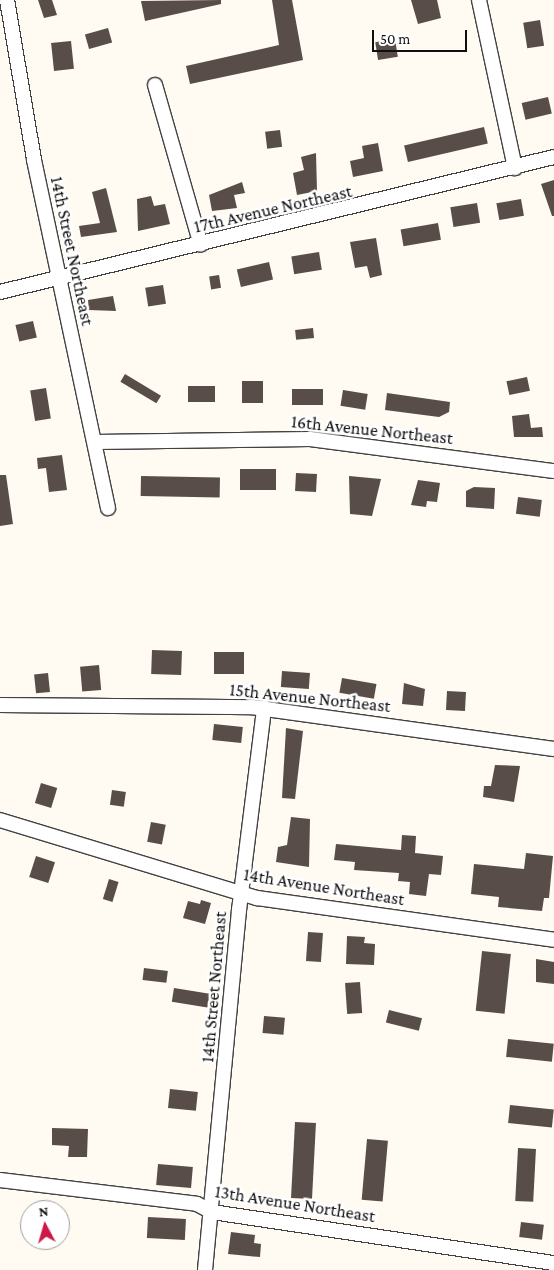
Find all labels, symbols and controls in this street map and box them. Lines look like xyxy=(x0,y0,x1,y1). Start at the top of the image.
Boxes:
scale bar xyxy=(374,20,469,52)
text: 50 m xyxy=(380,31,410,47)
street label: 14th Street Northeast xyxy=(46,175,98,327)
street label: 17th Avenue Northeast xyxy=(192,180,354,238)
street label: 16th Avenue Northeast xyxy=(290,411,454,449)
street label: 15th Avenue Northeast xyxy=(228,679,392,717)
street label: 14th Avenue Northeast xyxy=(242,864,406,910)
street label: 14th Street Northeast xyxy=(197,911,231,1063)
street label: 13th Avenue Northeast xyxy=(213,1181,377,1227)
north arrow xyxy=(20,1200,70,1250)
text: N xyxy=(38,1203,49,1220)

